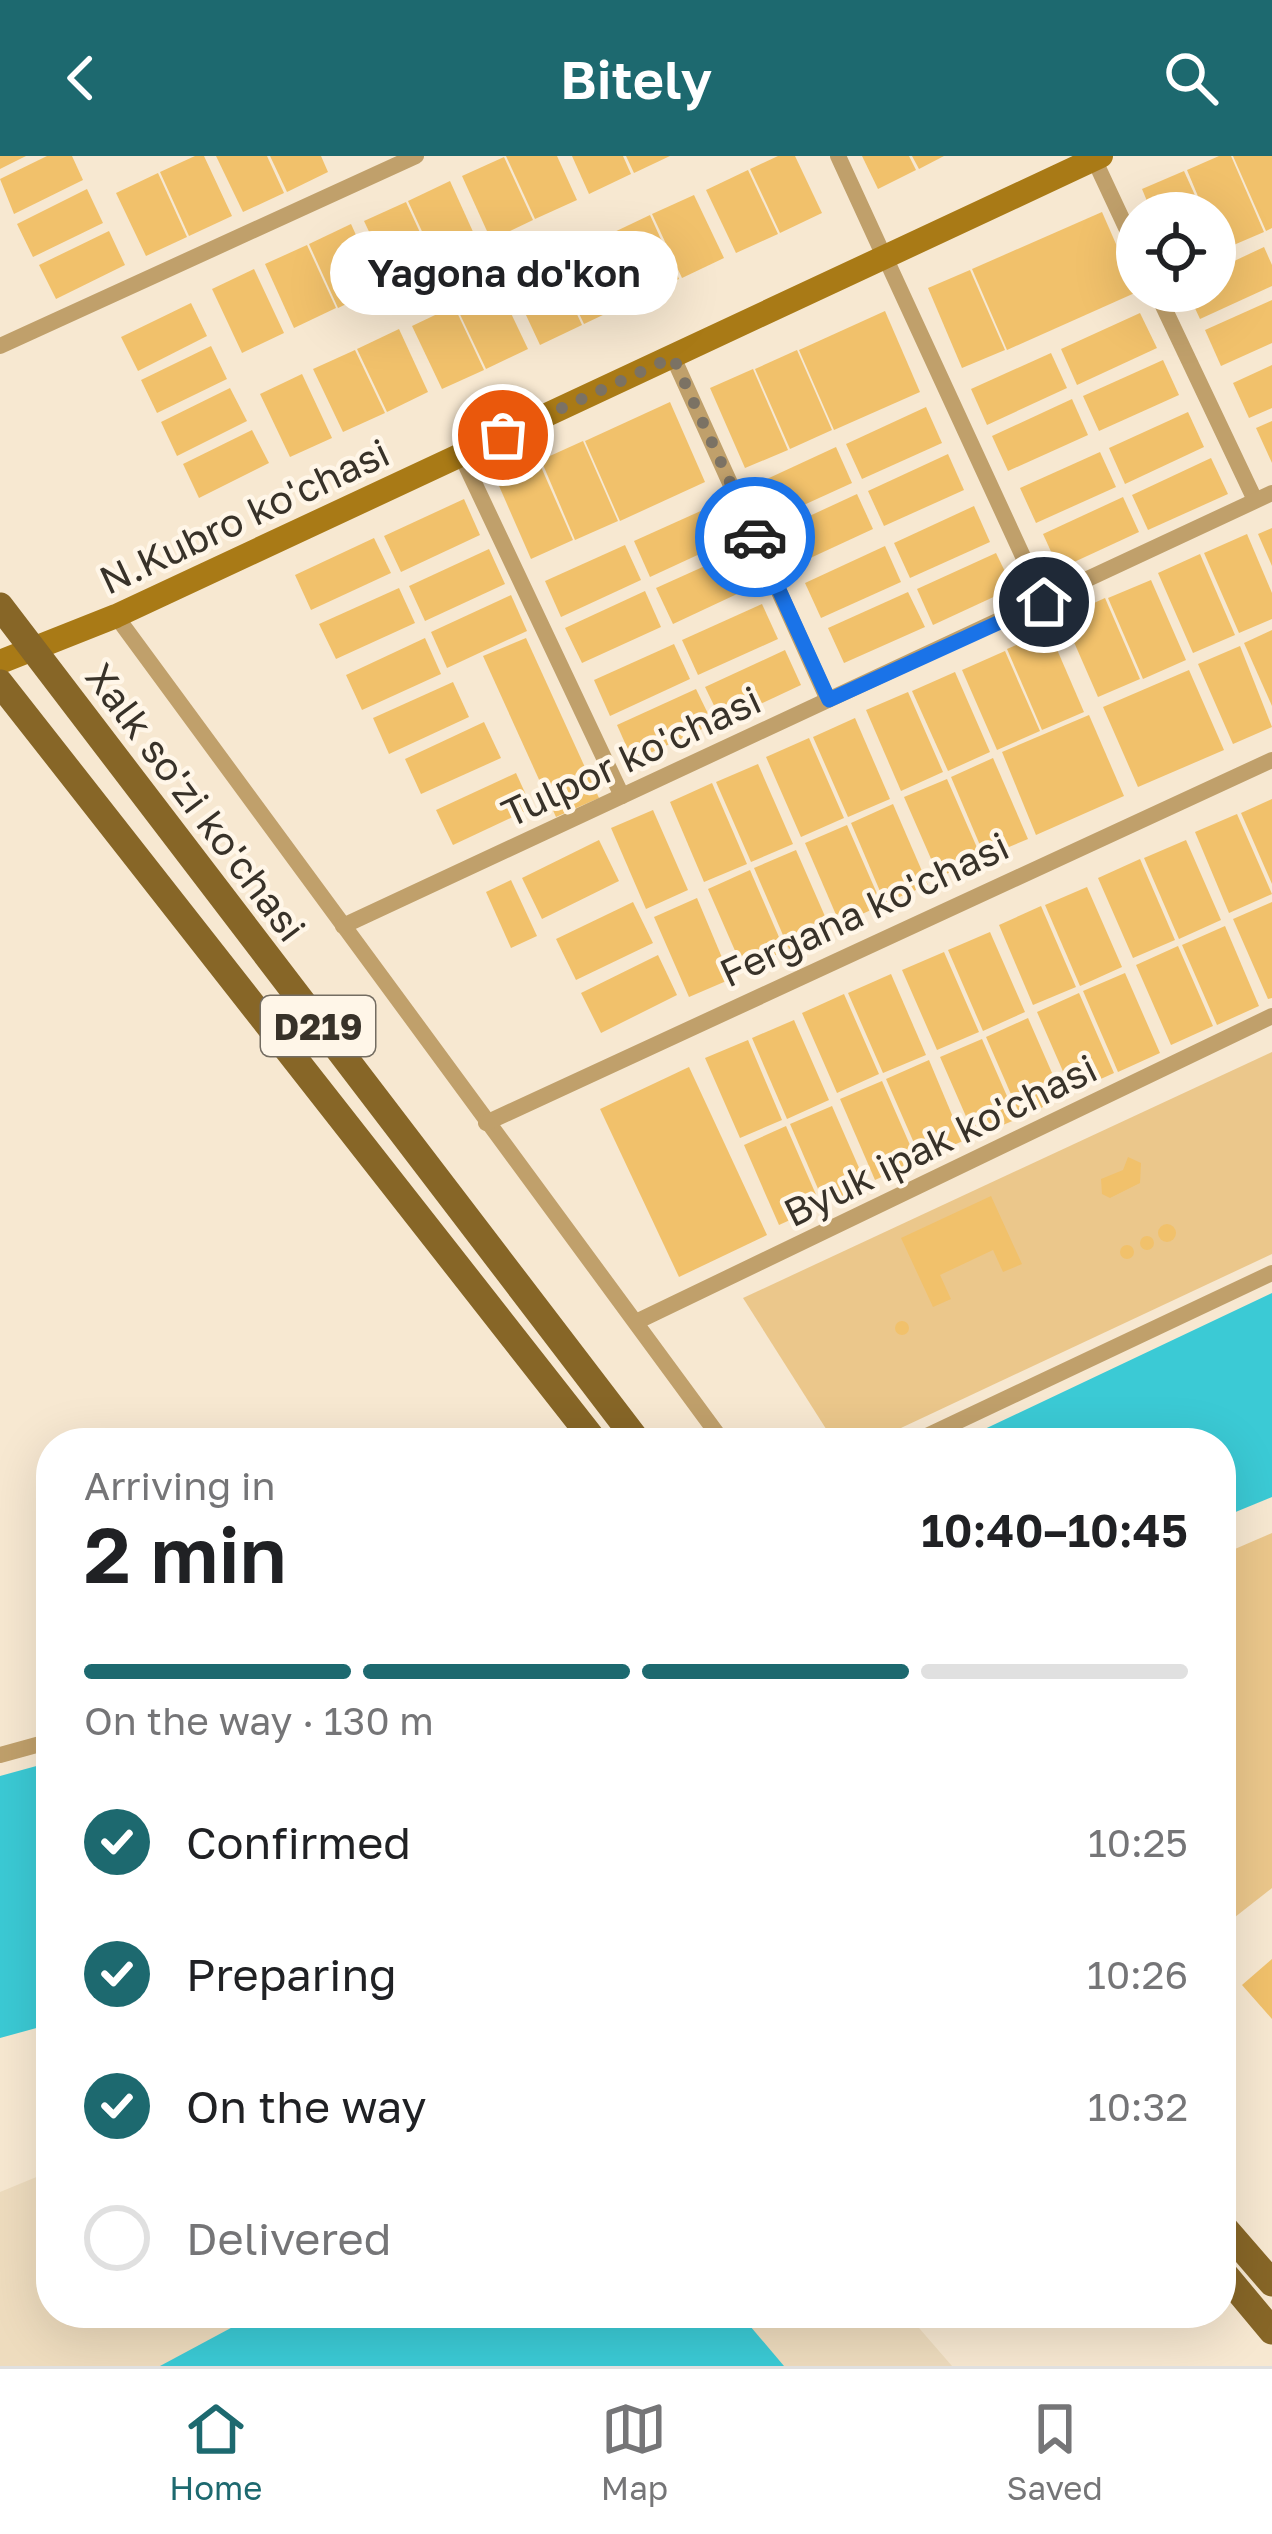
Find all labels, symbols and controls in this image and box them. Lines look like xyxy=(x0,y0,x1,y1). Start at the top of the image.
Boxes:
icon: back xyxy=(48,45,114,111)
icon: search xyxy=(1158,45,1224,111)
text: Bitely xyxy=(560,46,712,111)
map controls xyxy=(1116,192,1236,312)
button: locate xyxy=(1116,192,1236,312)
callout: Yagona do'kon xyxy=(329,231,677,315)
text: Yagona do'kon xyxy=(367,249,641,296)
pin xyxy=(452,384,554,486)
icon: bag xyxy=(470,402,536,468)
street label: N.Kubro ko'chasi xyxy=(92,428,396,604)
courier xyxy=(695,477,815,597)
icon: car xyxy=(722,504,788,570)
pin xyxy=(993,551,1095,653)
icon: home xyxy=(1011,569,1077,635)
street label: Xalk so'zi ko'chasi xyxy=(76,654,316,950)
street label: Tulpor ko'chasi xyxy=(494,676,768,836)
street label: Fergana ko'chasi xyxy=(712,822,1016,996)
road number: D219 xyxy=(261,996,375,1056)
street label: Byuk ipak ko'chasi xyxy=(776,1044,1104,1236)
text: Arriving in xyxy=(84,1462,275,1509)
text: 10:40–10:45 xyxy=(921,1503,1188,1557)
text: 2 min xyxy=(84,1507,287,1600)
text: On the way · 130 m xyxy=(84,1697,434,1744)
icon: check xyxy=(84,1809,150,1875)
text: Confirmed xyxy=(186,1815,411,1869)
text: 10:25 xyxy=(1088,1819,1188,1866)
icon: check xyxy=(84,1941,150,2007)
text: Preparing xyxy=(186,1947,397,2001)
text: 10:26 xyxy=(1087,1951,1188,1998)
icon: check xyxy=(84,2073,150,2139)
text: On the way xyxy=(186,2079,427,2133)
text: 10:32 xyxy=(1088,2083,1188,2130)
text: Delivered xyxy=(186,2211,391,2265)
tab: Home xyxy=(169,2396,262,2507)
tab: Map xyxy=(601,2396,668,2507)
tab: Saved xyxy=(1006,2396,1103,2507)

